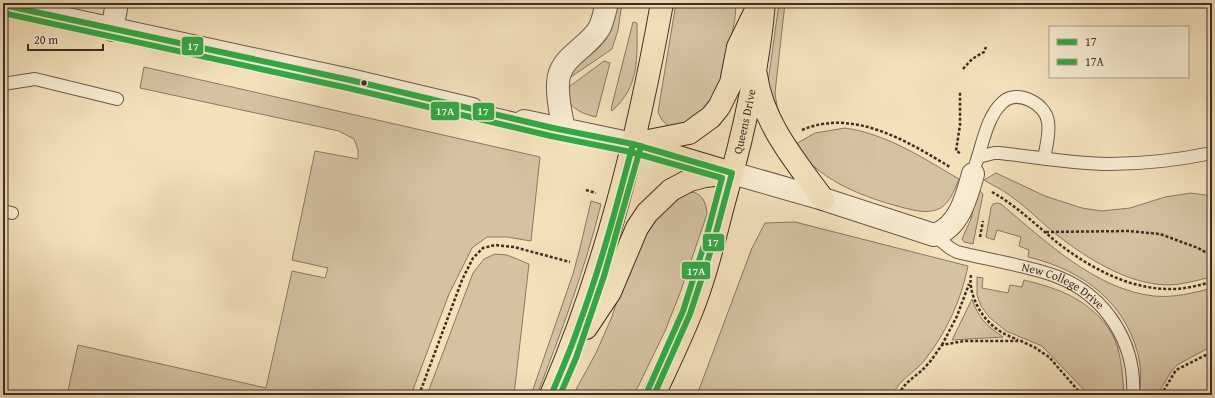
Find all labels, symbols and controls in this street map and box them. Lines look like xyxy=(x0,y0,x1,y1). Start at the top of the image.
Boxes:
scale bar xyxy=(28,26,103,52)
legend xyxy=(1049,26,1189,78)
text: 20 m xyxy=(34,31,58,48)
text: 17 xyxy=(1085,33,1097,50)
line badge: 17 xyxy=(181,36,204,56)
text: 17 xyxy=(187,38,199,54)
text: 17A xyxy=(1085,53,1105,70)
unlabelled marker xyxy=(359,78,369,88)
street label: Queens Drive xyxy=(729,87,760,156)
line badge: 17A xyxy=(430,101,460,121)
line badge: 17 xyxy=(472,102,495,121)
text: 17A xyxy=(436,103,454,119)
text: 17 xyxy=(477,103,489,119)
line badge: 17 xyxy=(702,233,725,252)
text: 17 xyxy=(707,234,719,250)
street label: New College Drive xyxy=(1020,258,1109,313)
line badge: 17A xyxy=(681,261,711,280)
text: 17A xyxy=(687,263,705,279)

